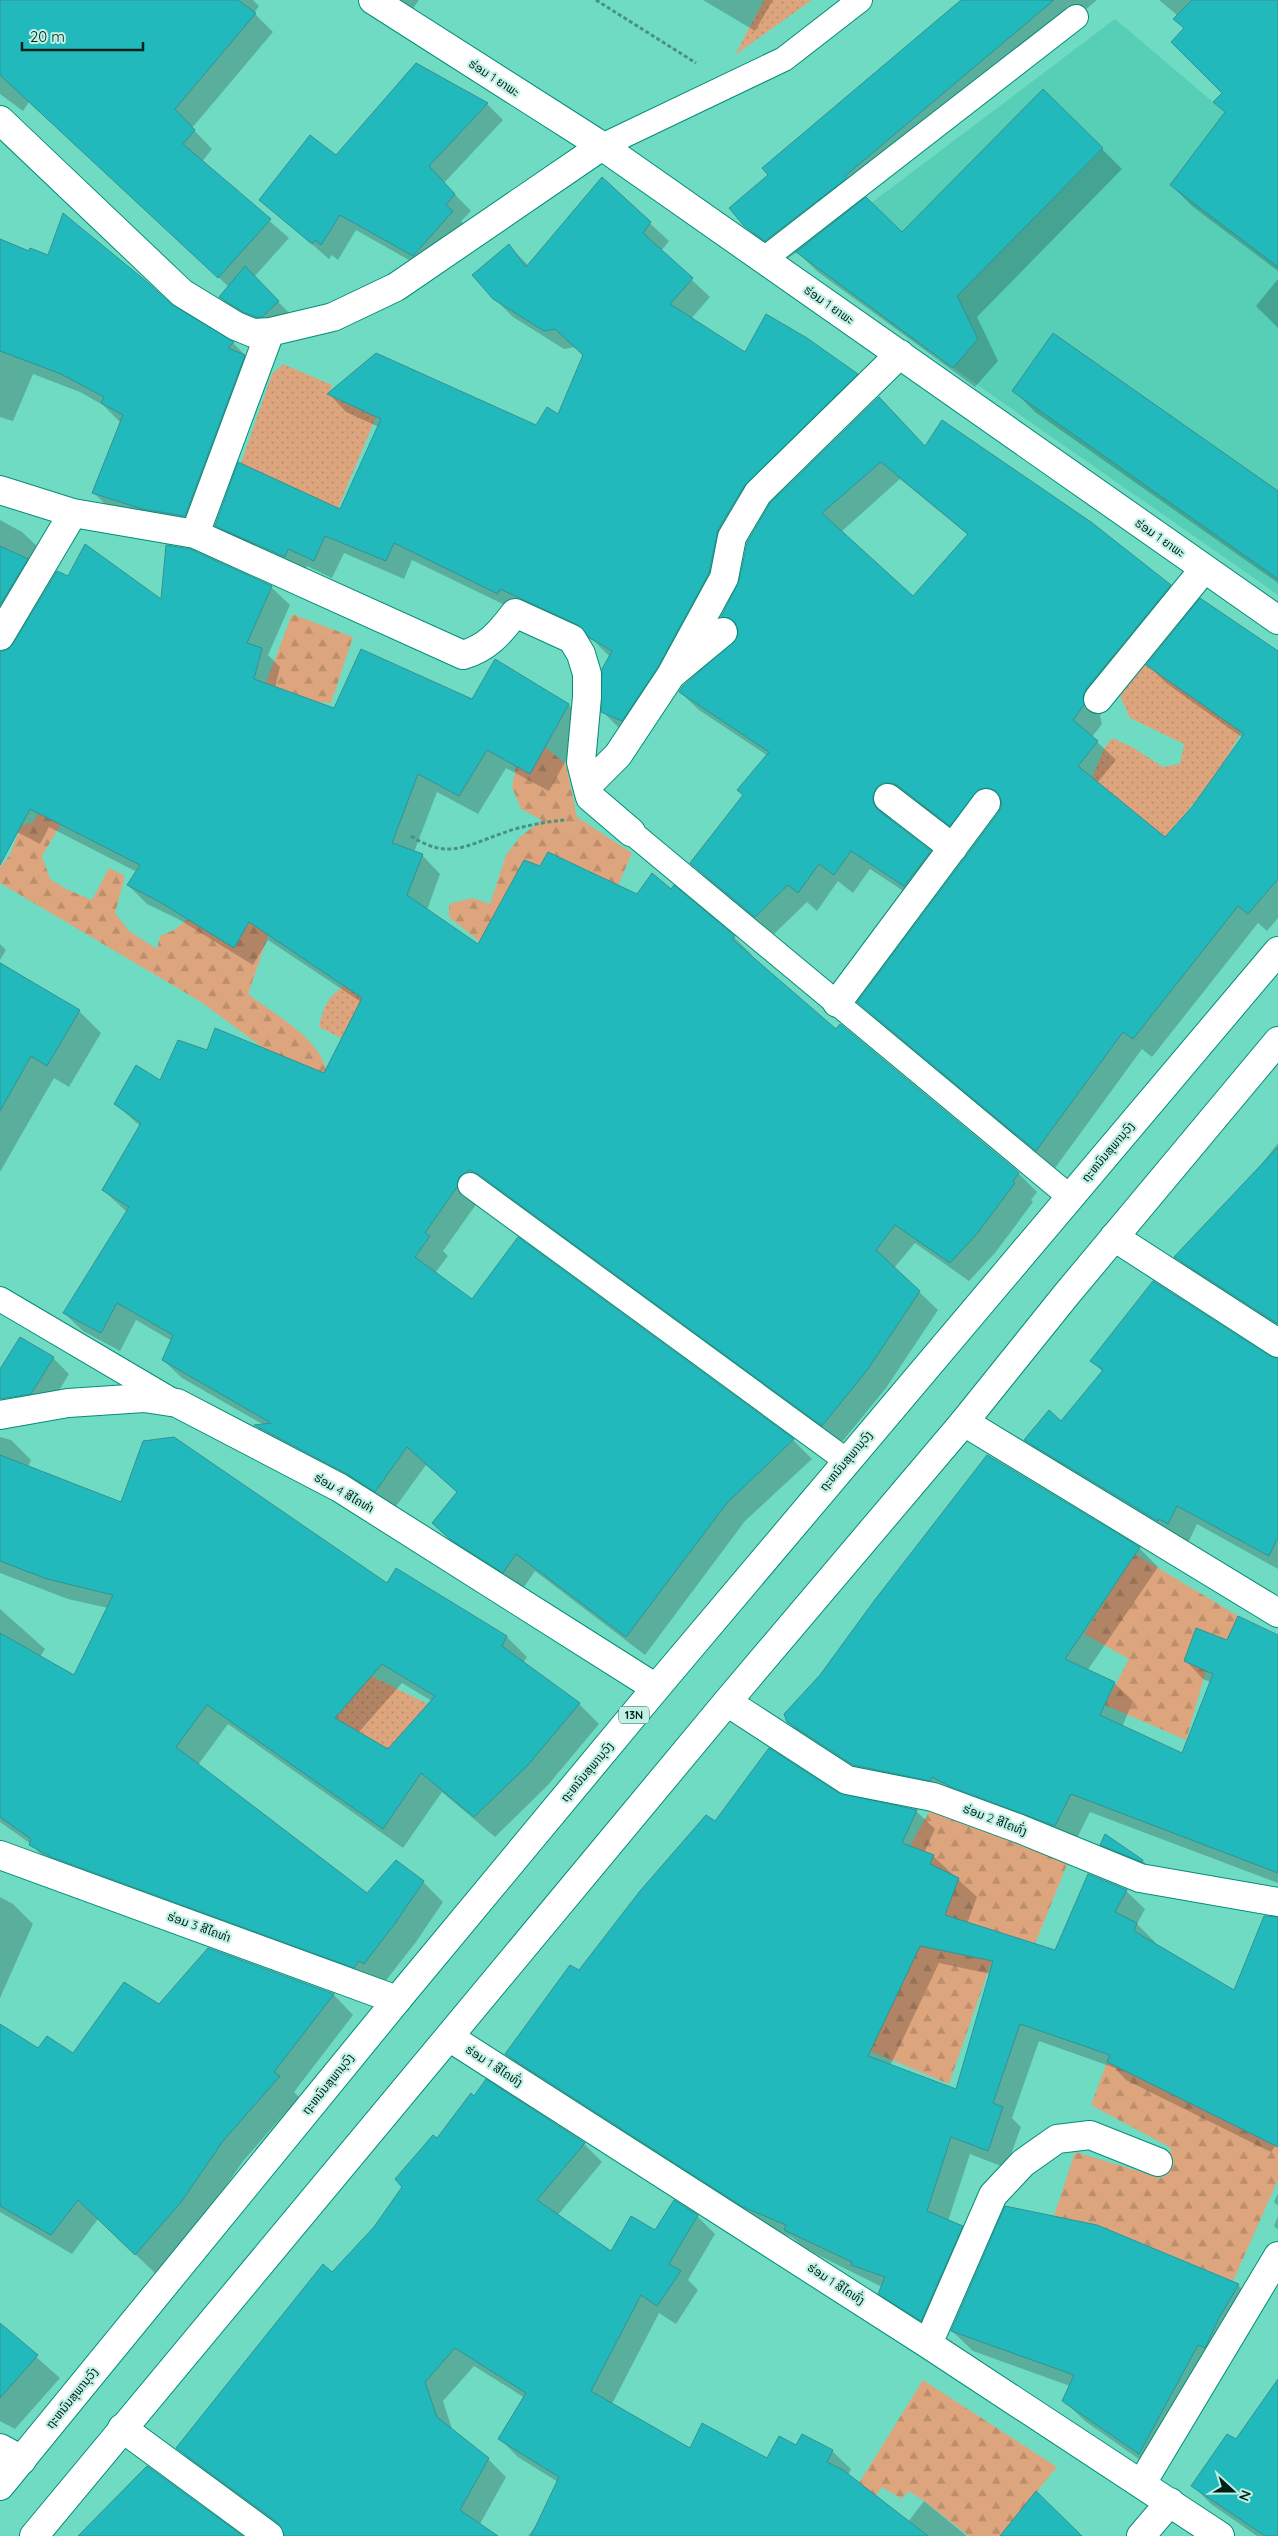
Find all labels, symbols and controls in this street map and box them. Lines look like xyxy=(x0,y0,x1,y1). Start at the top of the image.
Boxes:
scale bar xyxy=(22,20,144,52)
text: 20 m xyxy=(30,27,65,46)
street label: ຮ່ອມ 1 ຍາພະ xyxy=(466,56,523,100)
street label: ຮ່ອມ 1 ຍາພະ xyxy=(801,282,857,327)
street label: ຮ່ອມ 1 ຍາພະ xyxy=(1132,515,1188,560)
street label: ຖະຫນົນສຸພານຸວົງ xyxy=(1078,1118,1138,1186)
street label: ຖະຫນົນສຸພານຸວົງ xyxy=(816,1427,876,1495)
street label: ຮ່ອມ 4 ສີໄຄທ່າ xyxy=(312,1469,377,1516)
road number: 13N xyxy=(619,1706,649,1724)
street label: ຖະຫນົນສຸພານຸວົງ xyxy=(557,1738,617,1806)
street label: ຮ່ອມ 2 ສີໄຄທົ່ງ xyxy=(961,1799,1030,1839)
street label: ຮ່ອມ 3 ສີໄຄທ່າ xyxy=(165,1908,233,1945)
street label: ຮ່ອມ 1 ສີໄຄທົ່ງ xyxy=(463,2040,526,2090)
street label: ຖະຫນົນສຸພານຸວົງ xyxy=(298,2050,358,2118)
street label: ຮ່ອມ 1 ສີໄຄທົ່ງ xyxy=(805,2258,868,2308)
street label: ຖະຫນົນສຸພານຸວົງ xyxy=(42,2364,102,2432)
north arrow xyxy=(1208,2466,1258,2516)
text: N xyxy=(1235,2488,1255,2504)

